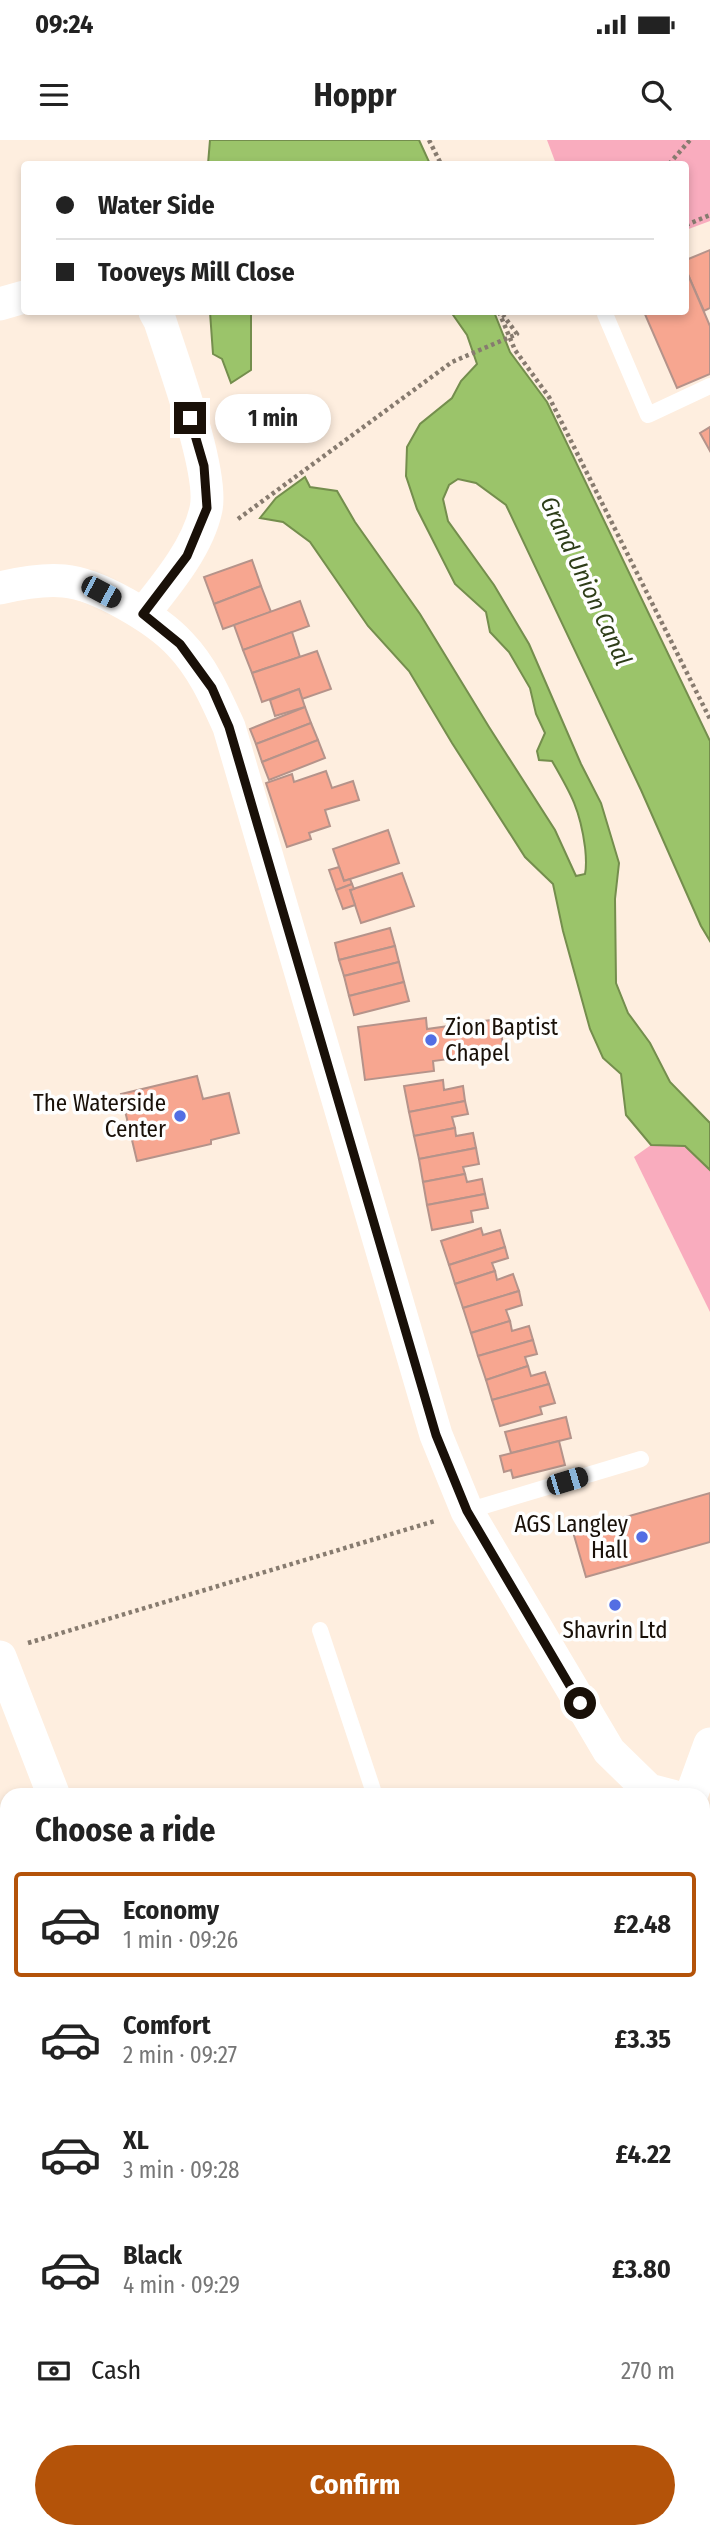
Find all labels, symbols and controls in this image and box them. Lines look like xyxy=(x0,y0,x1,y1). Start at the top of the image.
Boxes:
text: 09:24 xyxy=(35,9,93,40)
icon: menu xyxy=(35,76,73,114)
text: Hoppr xyxy=(314,76,396,114)
icon: search xyxy=(637,76,675,114)
text: Water Side xyxy=(98,190,215,221)
text: Tooveys Mill Close xyxy=(98,257,295,288)
callout: 1 min xyxy=(214,394,330,442)
route end xyxy=(174,402,206,434)
text: 1 min xyxy=(248,404,298,432)
water label: Grand Union Canal xyxy=(535,492,637,670)
car xyxy=(78,573,125,611)
place label: Zion Baptist Chapel xyxy=(445,1013,559,1067)
marker: Zion Baptist Chapel xyxy=(423,1032,439,1048)
place label: The Waterside Center xyxy=(33,1089,166,1143)
marker: The Waterside Center xyxy=(172,1108,188,1124)
car xyxy=(544,1465,591,1497)
place label: AGS Langley Hall xyxy=(514,1510,629,1564)
marker: AGS Langley Hall xyxy=(634,1529,650,1545)
marker: Shavrin Ltd xyxy=(607,1597,623,1613)
place label: Shavrin Ltd xyxy=(562,1616,668,1644)
route start xyxy=(564,1687,596,1719)
text: Choose a ride xyxy=(35,1811,216,1849)
icon: car xyxy=(39,1893,102,1956)
text: Economy xyxy=(123,1895,219,1926)
text: £2.48 xyxy=(614,1909,671,1940)
text: 1 min · 09:26 xyxy=(123,1926,238,1954)
icon: car xyxy=(39,2008,102,2071)
text: Comfort xyxy=(123,2010,211,2041)
text: £3.35 xyxy=(615,2024,671,2055)
text: 2 min · 09:27 xyxy=(123,2041,237,2069)
icon: car xyxy=(39,2123,102,2186)
text: XL xyxy=(123,2125,149,2156)
text: £4.22 xyxy=(615,2139,671,2170)
text: 3 min · 09:28 xyxy=(123,2156,240,2184)
icon: car xyxy=(39,2238,102,2301)
text: Black xyxy=(123,2240,182,2271)
text: £3.80 xyxy=(612,2254,671,2285)
text: 4 min · 09:29 xyxy=(123,2271,240,2299)
icon: cash xyxy=(35,2352,73,2390)
text: Cash xyxy=(91,2355,141,2386)
text: 270 m xyxy=(621,2357,675,2385)
button: Confirm xyxy=(35,2445,675,2525)

